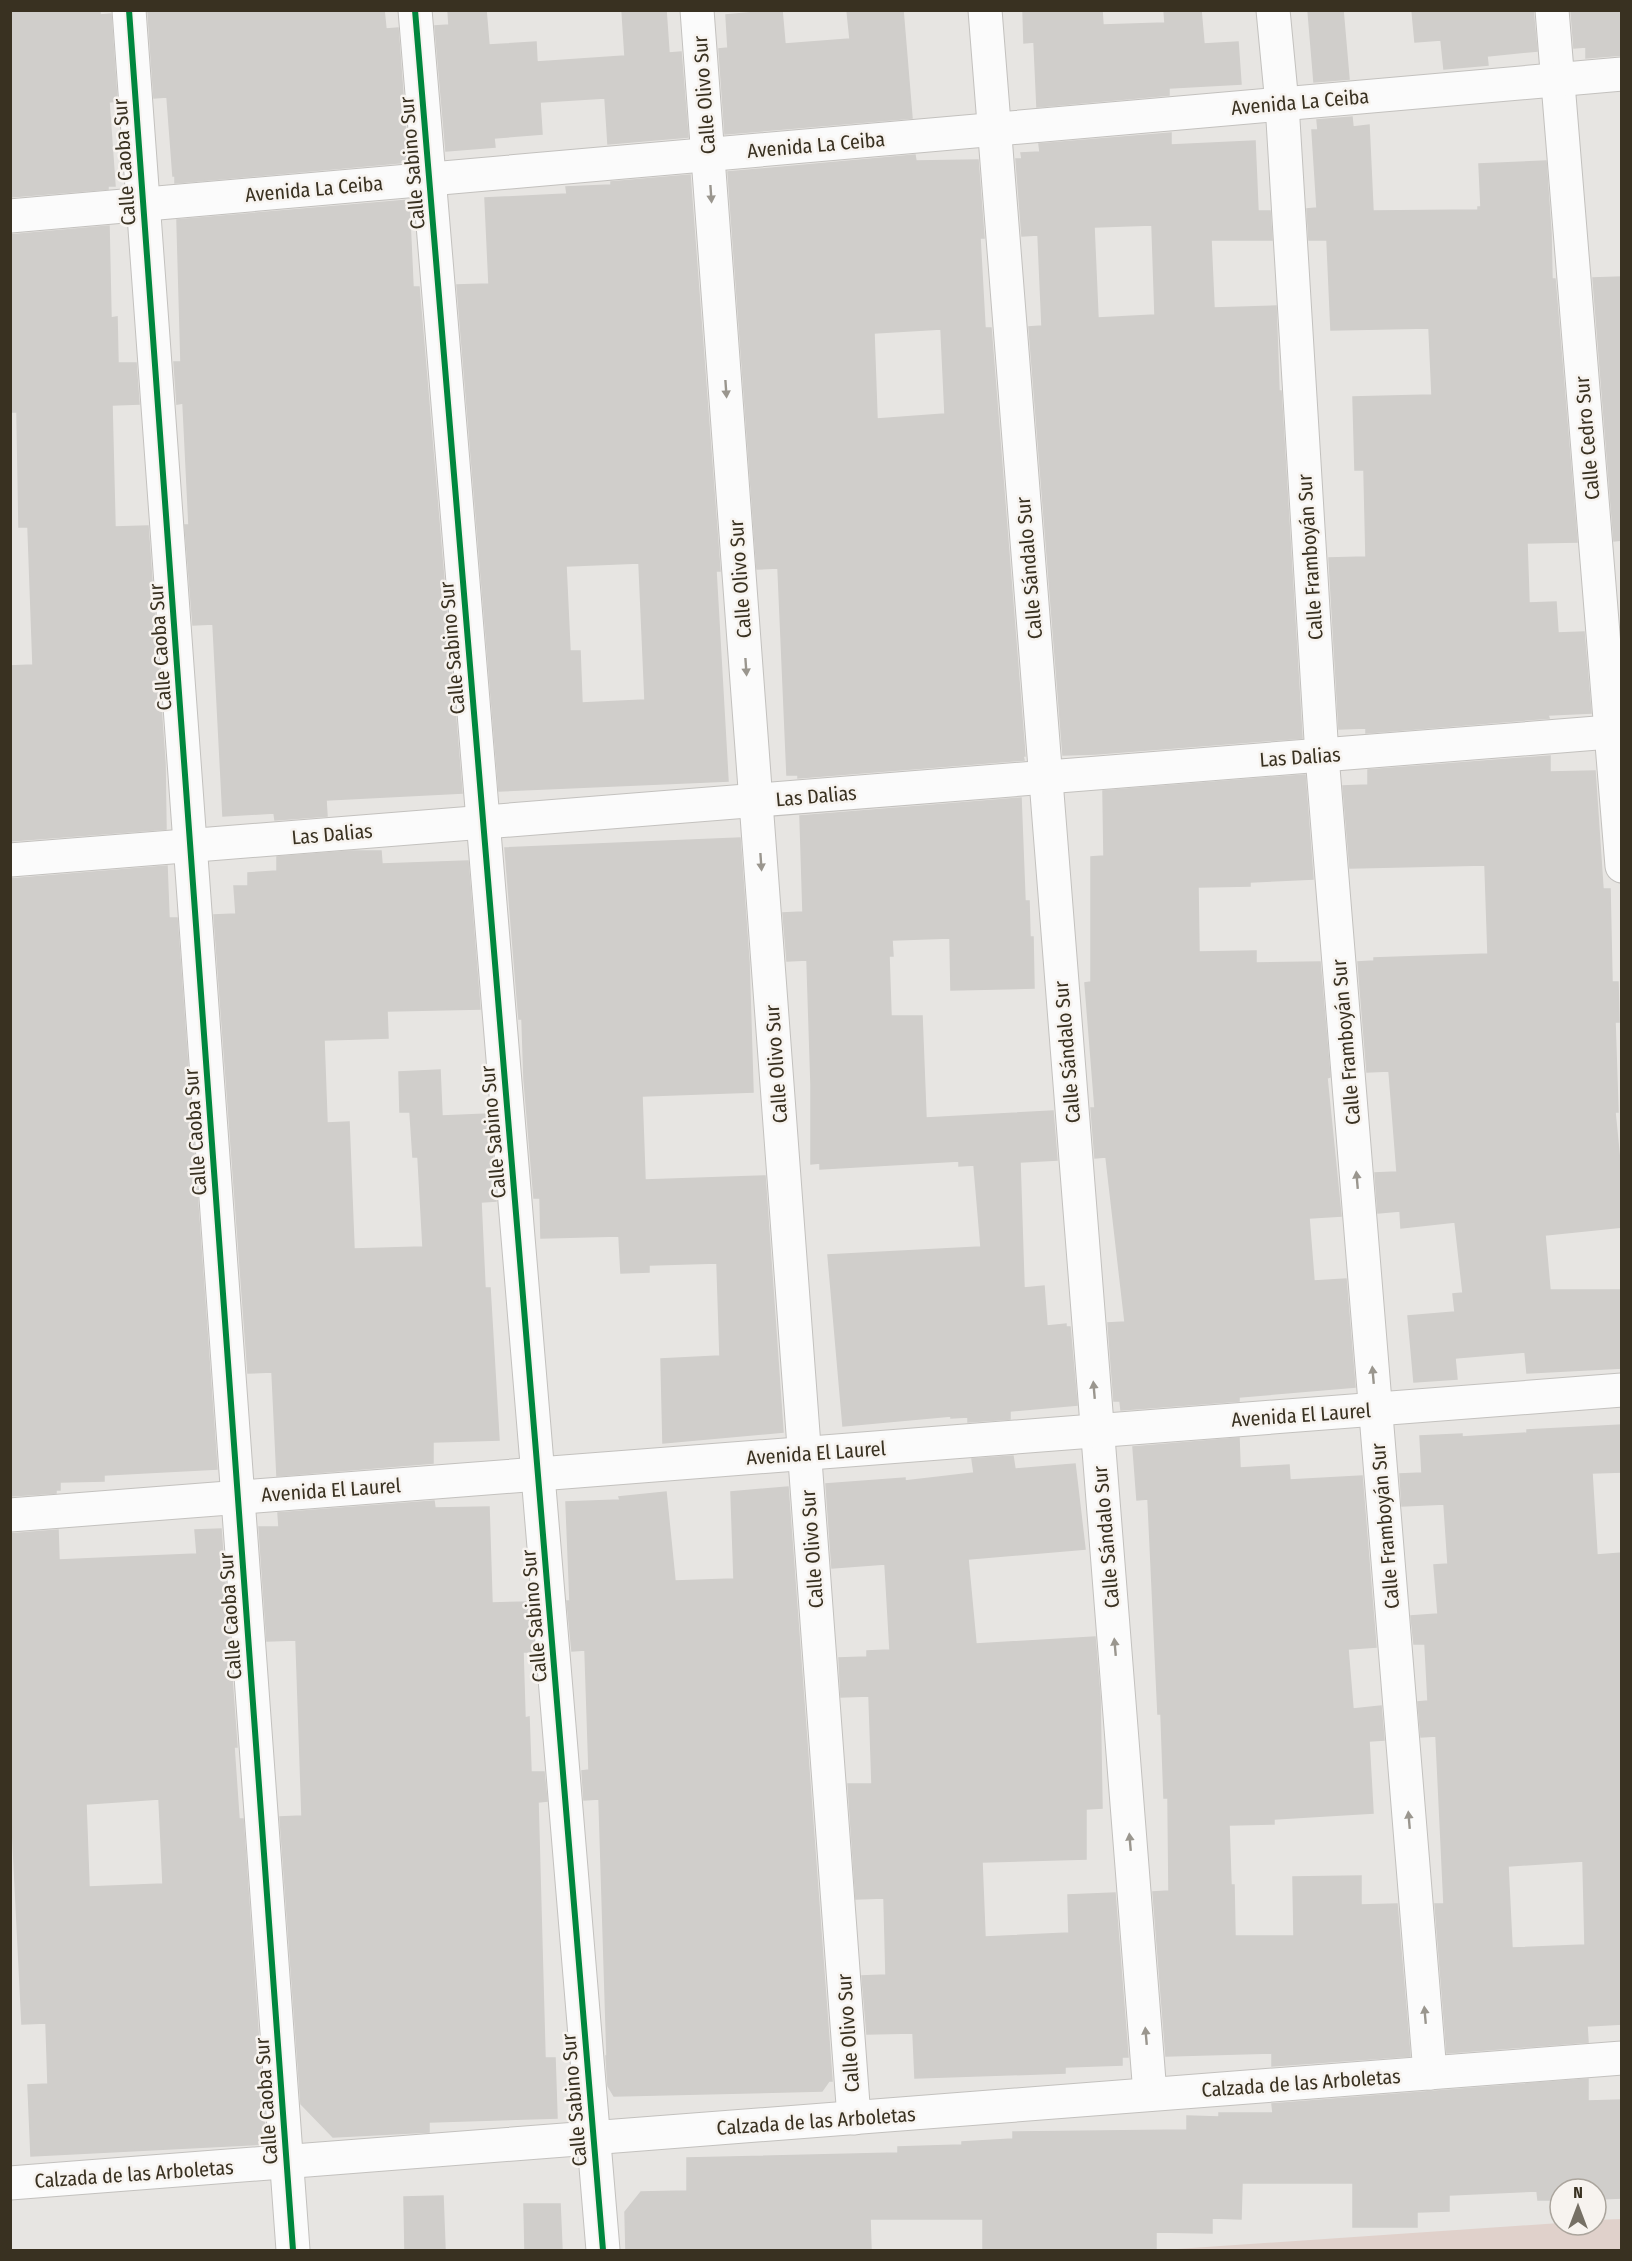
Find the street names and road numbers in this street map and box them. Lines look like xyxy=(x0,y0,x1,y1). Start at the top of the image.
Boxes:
street label: Calle Olivo Sur xyxy=(688,35,720,155)
street label: Avenida La Ceiba xyxy=(1230,84,1370,120)
street label: Calle Sabino Sur xyxy=(394,96,430,230)
street label: Calle Caoba Sur xyxy=(108,98,140,226)
street label: Avenida La Ceiba xyxy=(746,127,886,163)
street label: Avenida La Ceiba xyxy=(244,171,384,207)
street label: Calle Cedro Sur xyxy=(1570,375,1604,501)
street label: Calle Framboyán Sur xyxy=(1292,473,1328,641)
street label: Calle Sándalo Sur xyxy=(1011,496,1047,640)
street label: Calle Olivo Sur xyxy=(724,519,756,639)
street label: Calle Sabino Sur xyxy=(434,581,470,715)
street label: Calle Caoba Sur xyxy=(144,583,176,711)
street label: Las Dalias xyxy=(1259,742,1341,772)
street label: Las Dalias xyxy=(775,781,857,811)
street label: Las Dalias xyxy=(291,819,373,849)
street label: Calle Framboyán Sur xyxy=(1327,958,1365,1126)
street label: Calle Sándalo Sur xyxy=(1049,980,1085,1124)
street label: Calle Olivo Sur xyxy=(760,1004,792,1124)
street label: Calle Sabino Sur xyxy=(475,1065,511,1199)
street label: Calle Caoba Sur xyxy=(179,1068,211,1196)
street label: Avenida El Laurel xyxy=(1230,1398,1372,1432)
street label: Avenida El Laurel xyxy=(745,1436,887,1470)
street label: Calle Framboyán Sur xyxy=(1366,1442,1404,1610)
street label: Calle Sándalo Sur xyxy=(1088,1465,1124,1609)
street label: Avenida El Laurel xyxy=(260,1473,402,1507)
street label: Calle Olivo Sur xyxy=(796,1489,828,1609)
street label: Calle Sabino Sur xyxy=(516,1549,552,1683)
street label: Calle Caoba Sur xyxy=(214,1552,246,1680)
street label: Calle Olivo Sur xyxy=(832,1973,864,2093)
street label: Calle Sabino Sur xyxy=(556,2033,592,2167)
street label: Calle Caoba Sur xyxy=(250,2037,282,2165)
street label: Calzada de las Arboletas xyxy=(1201,2064,1401,2102)
street label: Calzada de las Arboletas xyxy=(716,2102,916,2140)
street label: Calzada de las Arboletas xyxy=(34,2155,234,2193)

